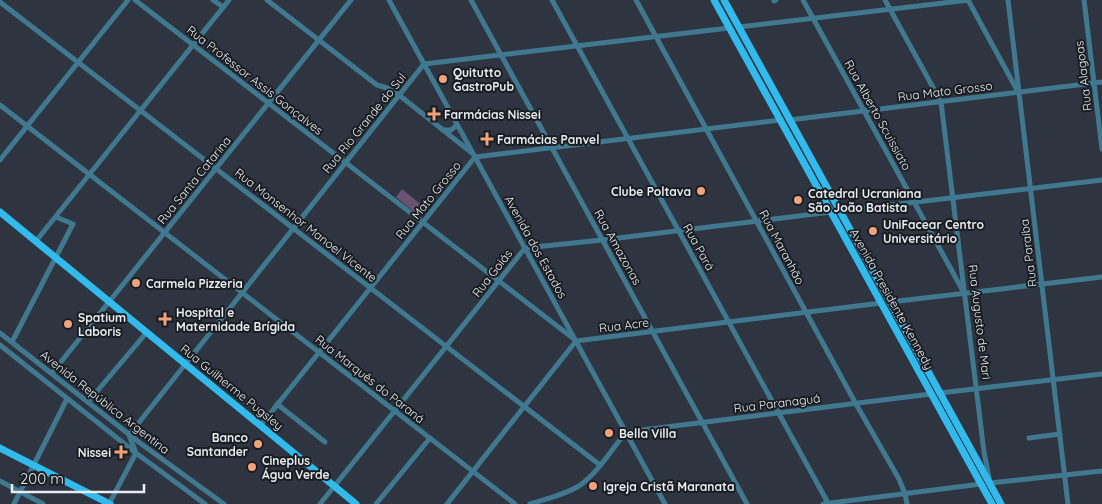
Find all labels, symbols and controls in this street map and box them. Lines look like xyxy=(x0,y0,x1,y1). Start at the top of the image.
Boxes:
street label: Rua Professor Assis Gonçalves xyxy=(184,22,326,138)
street label: Rua Alagoas xyxy=(1071,40,1095,112)
street label: Rua Alberto Scuissiato xyxy=(841,57,915,173)
place label: Quitutto GastroPub xyxy=(453,65,514,94)
street label: Rua Rio Grande do Sul xyxy=(319,70,409,176)
marker: Quitutto GastroPub xyxy=(437,73,449,85)
street label: Rua Mato Grosso xyxy=(897,78,993,104)
place label: Farmácias Nissei xyxy=(444,107,541,122)
marker: Farmácias Nissei xyxy=(428,108,440,120)
place label: Farmácias Panvel xyxy=(497,132,599,147)
street label: Rua Santa Catarina xyxy=(154,133,234,227)
marker: Farmácias Panvel xyxy=(481,133,493,145)
street label: Rua Mato Grosso xyxy=(392,158,464,242)
street label: Rua Monsenhor Manoel Vicente xyxy=(232,165,380,285)
place label: Clube Poltava xyxy=(611,184,691,199)
marker: Clube Poltava xyxy=(695,185,707,197)
place label: Catedral Ucraniana São João Batista xyxy=(808,186,921,215)
street label: Avenida dos Estados xyxy=(502,193,571,301)
marker: Catedral Ucraniana São João Batista xyxy=(792,194,804,206)
street label: Rua Amazonas xyxy=(591,207,645,288)
street label: Rua Maranhão xyxy=(756,207,808,287)
place label: UniFacear Centro Universitário xyxy=(883,217,985,246)
street label: Rua Paraíba xyxy=(1016,218,1040,288)
street label: Rua Pará xyxy=(680,221,718,273)
marker: UniFacear Centro Universitário xyxy=(867,225,879,237)
street label: Avenida Presidente Kennedy xyxy=(847,226,937,372)
street label: Rua Goiás xyxy=(469,246,515,300)
street label: Rua Augusto de Mari xyxy=(966,264,994,380)
place label: Carmela Pizzeria xyxy=(146,276,243,291)
marker: Carmela Pizzeria xyxy=(130,277,142,289)
place label: Hospital e Maternidade Brígida xyxy=(176,305,295,334)
place label: Spatium Laboris xyxy=(78,310,126,339)
marker: Hospital e Maternidade Brígida xyxy=(158,312,172,326)
street label: Rua Acre xyxy=(598,314,650,336)
marker: Spatium Laboris xyxy=(62,318,74,330)
street label: Rua Marquês do Paraná xyxy=(312,332,428,426)
street label: Rua Guilherme Pugsley xyxy=(178,341,286,433)
street label: Avenida República Argentina xyxy=(37,347,173,457)
street label: Rua Paranaguá xyxy=(733,390,821,416)
place label: Bella Villa xyxy=(619,426,676,441)
marker: Bella Villa xyxy=(603,427,615,439)
place label: Banco Santander xyxy=(187,430,249,459)
marker: Banco Santander xyxy=(252,438,264,450)
place label: Nissei xyxy=(78,445,111,460)
marker: Nissei xyxy=(115,446,127,458)
place label: Cineplus Água Verde xyxy=(262,453,330,482)
marker: Cineplus Água Verde xyxy=(246,461,258,473)
scale bar xyxy=(12,462,145,494)
text: 200 m xyxy=(20,469,64,488)
place label: Igreja Cristã Maranata xyxy=(603,479,734,494)
marker: Igreja Cristã Maranata xyxy=(587,480,599,492)

